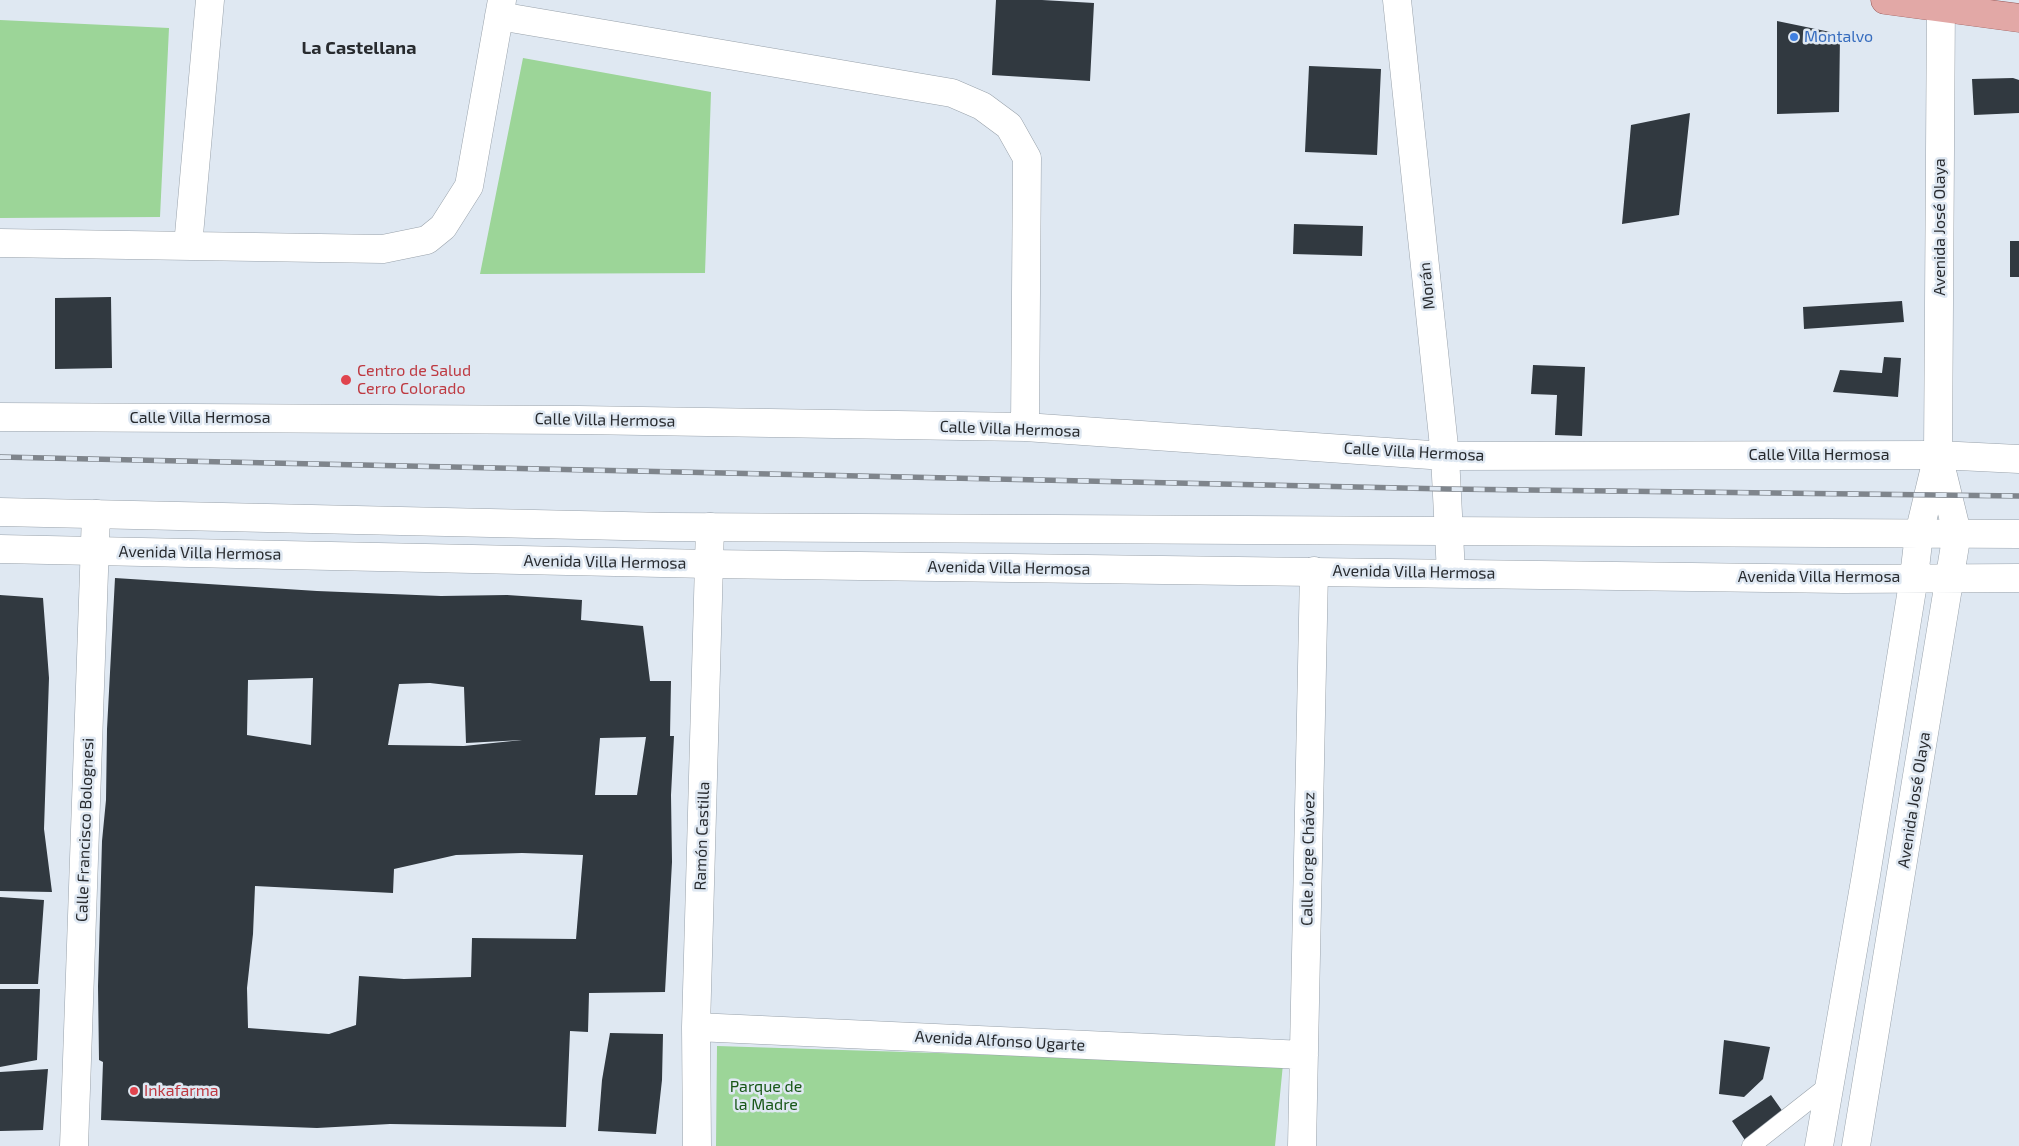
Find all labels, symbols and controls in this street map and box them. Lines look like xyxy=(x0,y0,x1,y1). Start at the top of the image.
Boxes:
place label: Montalvo xyxy=(1804,27,1873,47)
marker: Montalvo xyxy=(1788,31,1800,43)
district label: La Castellana xyxy=(302,37,416,59)
street label: Avenida José Olaya xyxy=(1930,158,1950,296)
street label: Morán xyxy=(1415,261,1439,311)
place label: Centro de Salud Cerro Colorado xyxy=(357,361,471,399)
marker: Centro de Salud Cerro Colorado xyxy=(339,373,353,387)
street label: Calle Villa Hermosa xyxy=(130,408,270,428)
street label: Calle Villa Hermosa xyxy=(534,409,676,431)
street label: Calle Villa Hermosa xyxy=(939,417,1081,441)
street label: Calle Villa Hermosa xyxy=(1343,439,1485,465)
street label: Calle Villa Hermosa xyxy=(1749,445,1889,465)
street label: Avenida Villa Hermosa xyxy=(119,542,281,564)
street label: Avenida Villa Hermosa xyxy=(524,551,686,573)
street label: Avenida Villa Hermosa xyxy=(928,557,1090,579)
street label: Avenida Villa Hermosa xyxy=(1333,561,1495,583)
street label: Avenida Villa Hermosa xyxy=(1738,567,1900,587)
street label: Avenida José Olaya xyxy=(1894,731,1934,869)
street label: Calle Francisco Bolognesi xyxy=(72,737,98,923)
street label: Ramón Castilla xyxy=(691,781,713,891)
street label: Calle Jorge Chávez xyxy=(1297,792,1319,926)
street label: Avenida Alfonso Ugarte xyxy=(914,1027,1086,1055)
park label: Parque de la Madre xyxy=(730,1077,802,1115)
place label: Inkafarma xyxy=(144,1081,218,1101)
marker: Inkafarma xyxy=(128,1085,140,1097)

